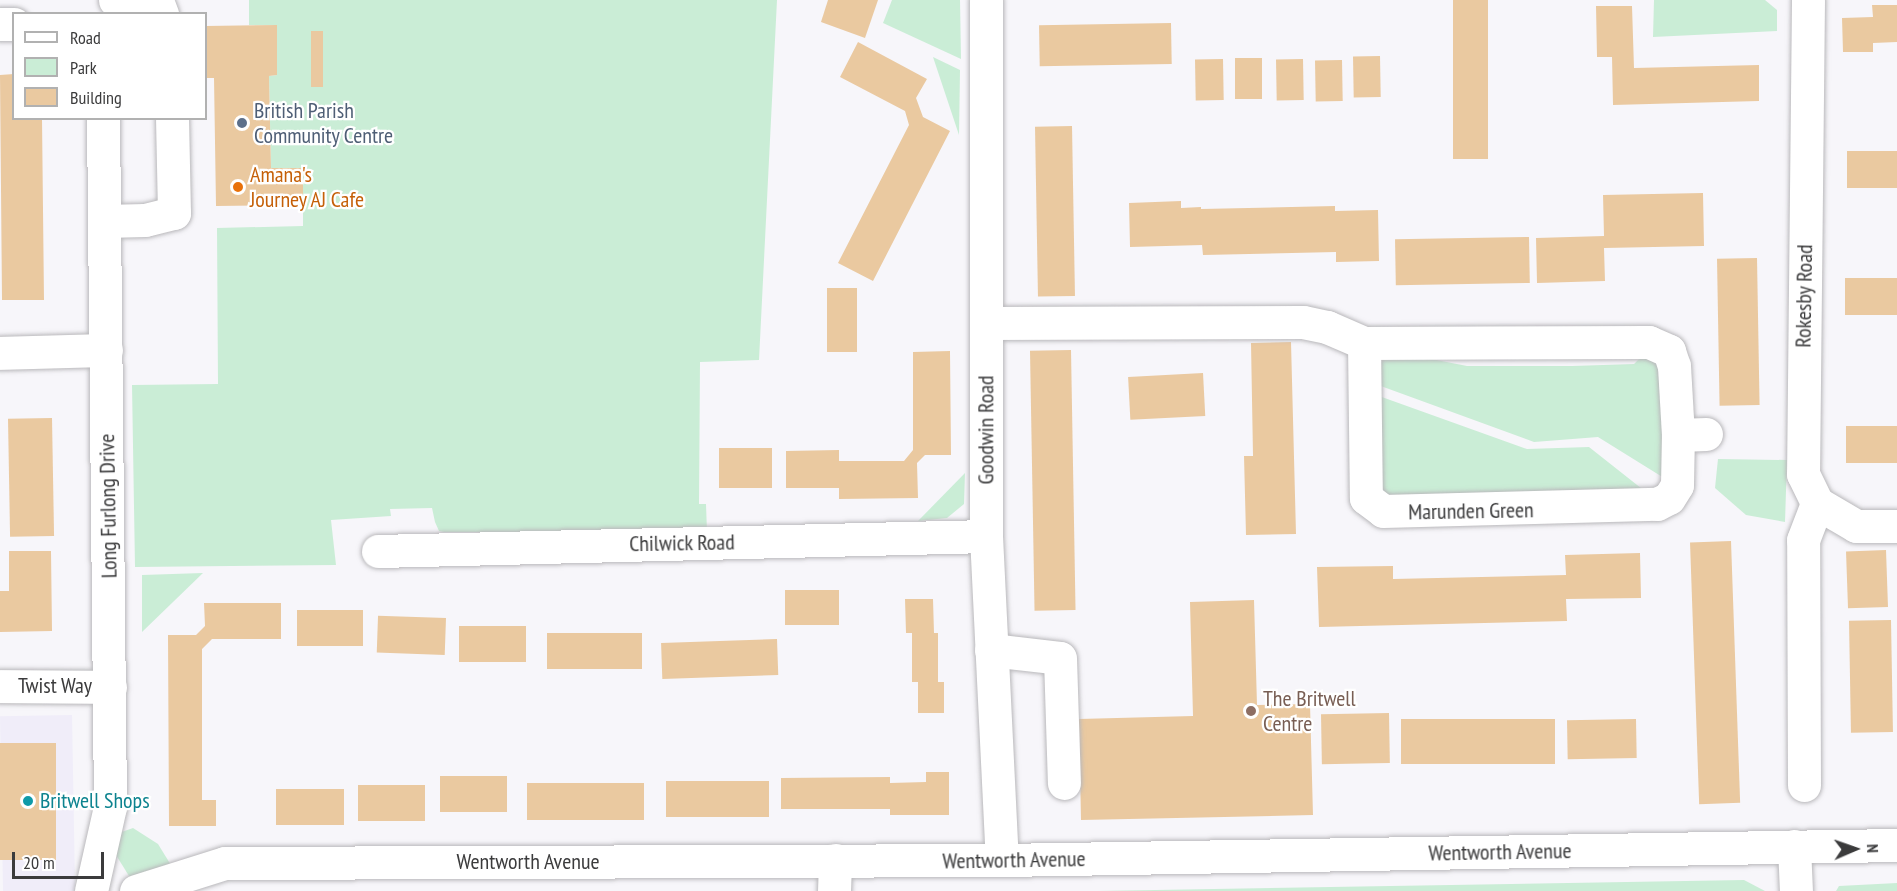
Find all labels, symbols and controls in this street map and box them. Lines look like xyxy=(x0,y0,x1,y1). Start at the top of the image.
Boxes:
legend xyxy=(12,12,207,120)
text: Road xyxy=(70,26,101,49)
text: Park xyxy=(70,56,97,79)
text: Building xyxy=(70,86,122,109)
place label: British Parish Community Centre xyxy=(254,97,394,148)
marker: British Parish Community Centre xyxy=(235,116,249,130)
place label: Amana's Journey AJ Cafe xyxy=(250,161,365,212)
marker: Amana's Journey AJ Cafe xyxy=(231,180,245,194)
street label: Rokesby Road xyxy=(1790,244,1818,348)
street label: Goodwin Road xyxy=(973,376,999,484)
street label: Long Furlong Drive xyxy=(94,433,122,579)
street label: Marunden Green xyxy=(1408,497,1534,525)
street label: Chilwick Road xyxy=(629,529,735,557)
street label: Twist Way xyxy=(18,673,92,699)
place label: The Britwell Centre xyxy=(1263,685,1356,736)
marker: The Britwell Centre xyxy=(1244,704,1258,718)
place label: Britwell Shops xyxy=(40,788,150,814)
marker: Britwell Shops xyxy=(21,794,35,808)
north arrow xyxy=(1825,819,1885,879)
street label: Wentworth Avenue xyxy=(1428,838,1572,866)
scale bar xyxy=(15,840,106,878)
text: N xyxy=(1863,844,1883,853)
street label: Wentworth Avenue xyxy=(942,846,1086,874)
street label: Wentworth Avenue xyxy=(456,849,600,875)
text: 20 m xyxy=(23,851,55,874)

